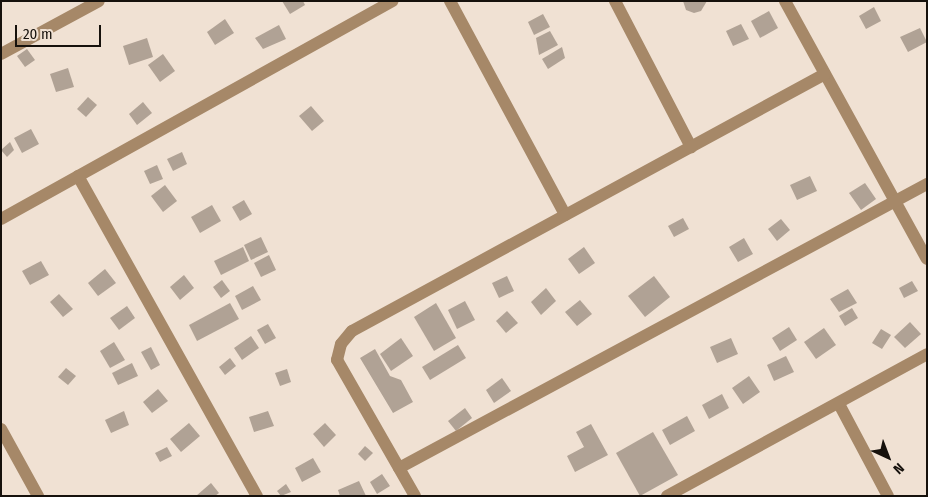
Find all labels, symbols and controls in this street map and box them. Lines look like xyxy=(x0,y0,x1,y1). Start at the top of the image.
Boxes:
scale bar xyxy=(18,15,104,47)
text: 20 m xyxy=(23,25,53,43)
north arrow xyxy=(863,432,913,482)
text: N xyxy=(890,459,907,477)

